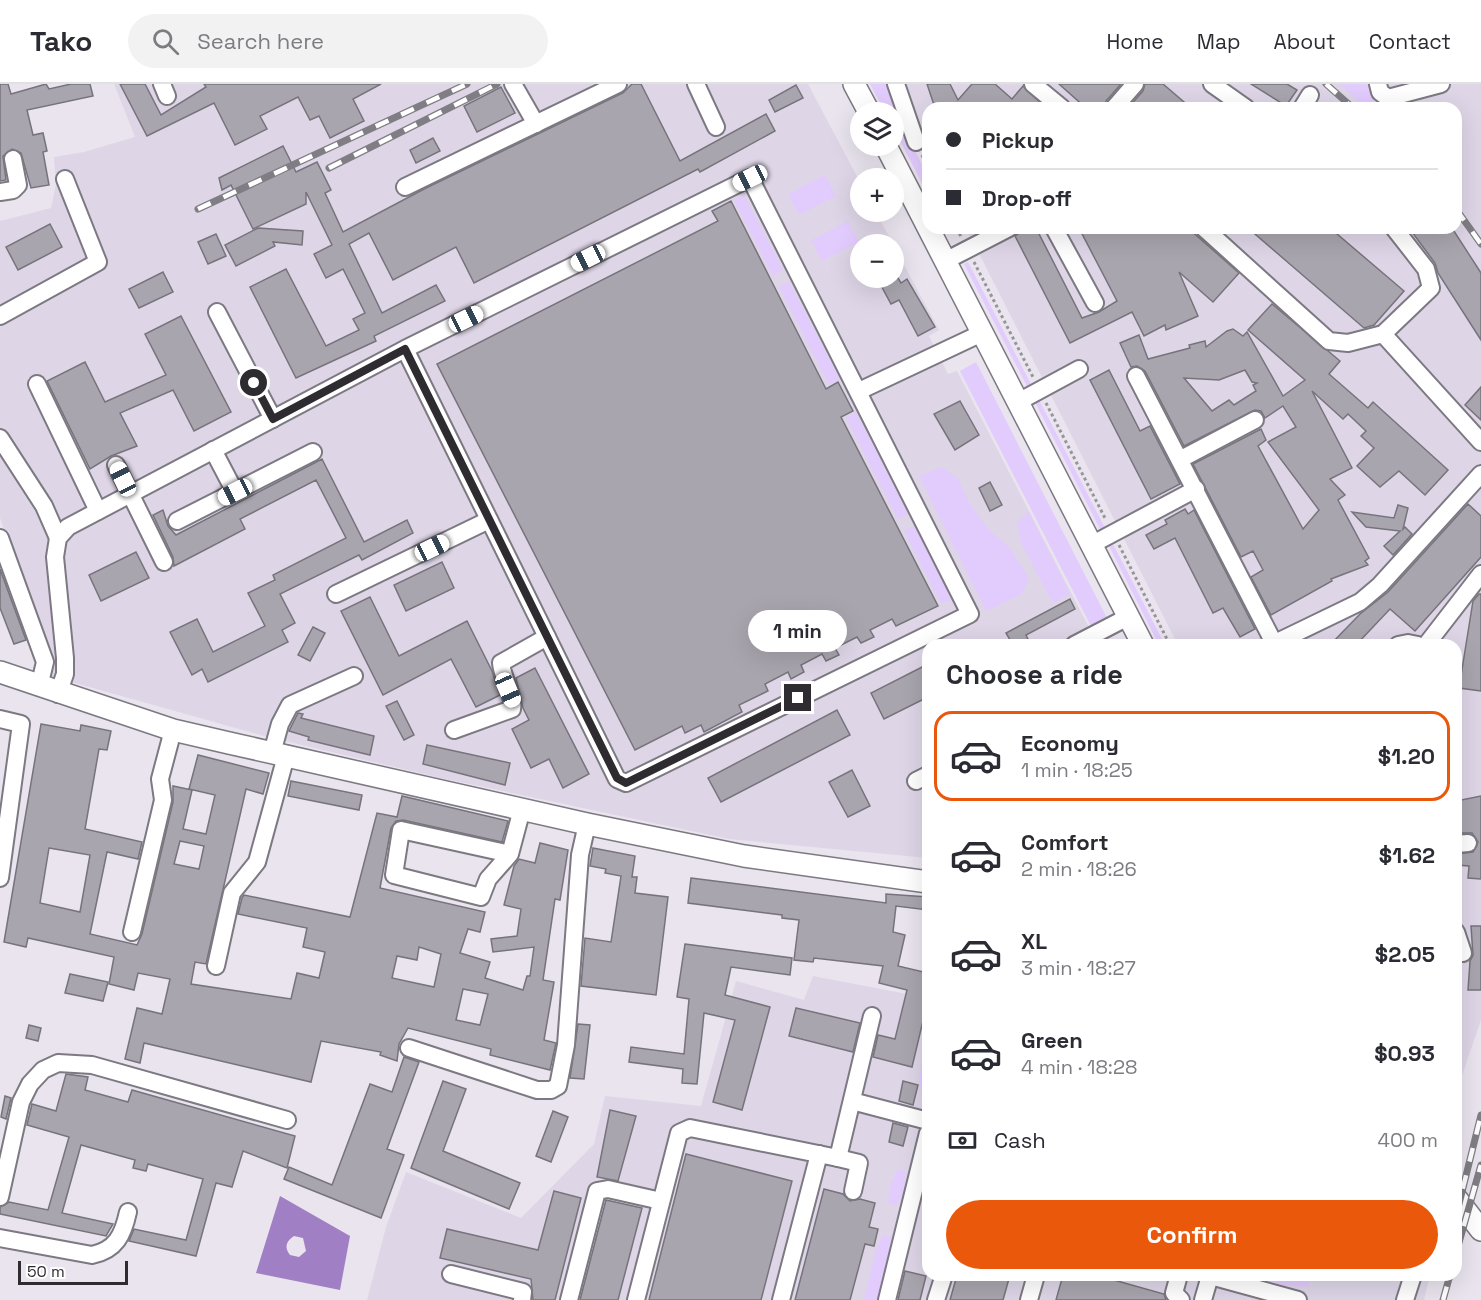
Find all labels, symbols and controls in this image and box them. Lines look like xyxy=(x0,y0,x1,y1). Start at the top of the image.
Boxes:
search box xyxy=(128,14,548,68)
text: Tako xyxy=(30,23,92,59)
icon: search xyxy=(149,25,182,58)
text: Search here xyxy=(197,27,324,55)
text: Home xyxy=(1106,28,1164,55)
text: Map xyxy=(1197,28,1241,55)
text: About xyxy=(1274,28,1336,55)
text: Contact xyxy=(1369,28,1451,55)
map controls xyxy=(850,102,904,288)
button: layers xyxy=(850,102,904,156)
text: Pickup xyxy=(982,126,1054,154)
car xyxy=(730,162,770,194)
button: + xyxy=(850,168,904,222)
text: Drop-off xyxy=(982,184,1072,212)
button: − xyxy=(850,234,904,288)
car xyxy=(568,242,608,274)
car xyxy=(446,303,486,335)
route start xyxy=(240,369,267,396)
car xyxy=(107,459,139,499)
car xyxy=(215,476,255,508)
car xyxy=(412,532,452,564)
callout: 1 min xyxy=(748,611,848,653)
text: 1 min xyxy=(773,618,822,644)
text: Choose a ride xyxy=(946,657,1123,692)
car xyxy=(492,670,524,710)
route end xyxy=(784,684,811,711)
icon: car xyxy=(949,729,1003,783)
text: Economy xyxy=(1021,729,1119,757)
text: $1.20 xyxy=(1378,742,1435,770)
text: 1 min · 18:25 xyxy=(1021,757,1133,783)
icon: car xyxy=(949,828,1003,882)
text: Comfort xyxy=(1021,828,1109,856)
text: $1.62 xyxy=(1379,841,1435,869)
text: 2 min · 18:26 xyxy=(1021,856,1137,882)
icon: car xyxy=(949,927,1003,981)
text: XL xyxy=(1021,927,1047,955)
text: $2.05 xyxy=(1375,940,1435,968)
text: 3 min · 18:27 xyxy=(1021,955,1136,981)
icon: car xyxy=(949,1026,1003,1080)
text: Green xyxy=(1021,1026,1083,1054)
text: $0.93 xyxy=(1374,1039,1435,1067)
text: 4 min · 18:28 xyxy=(1021,1054,1137,1080)
icon: cash xyxy=(946,1124,979,1157)
text: Cash xyxy=(994,1126,1046,1154)
text: 400 m xyxy=(1378,1127,1438,1153)
button: Confirm xyxy=(946,1200,1438,1269)
scale bar xyxy=(18,1258,128,1286)
text: 50 m xyxy=(27,1261,65,1282)

